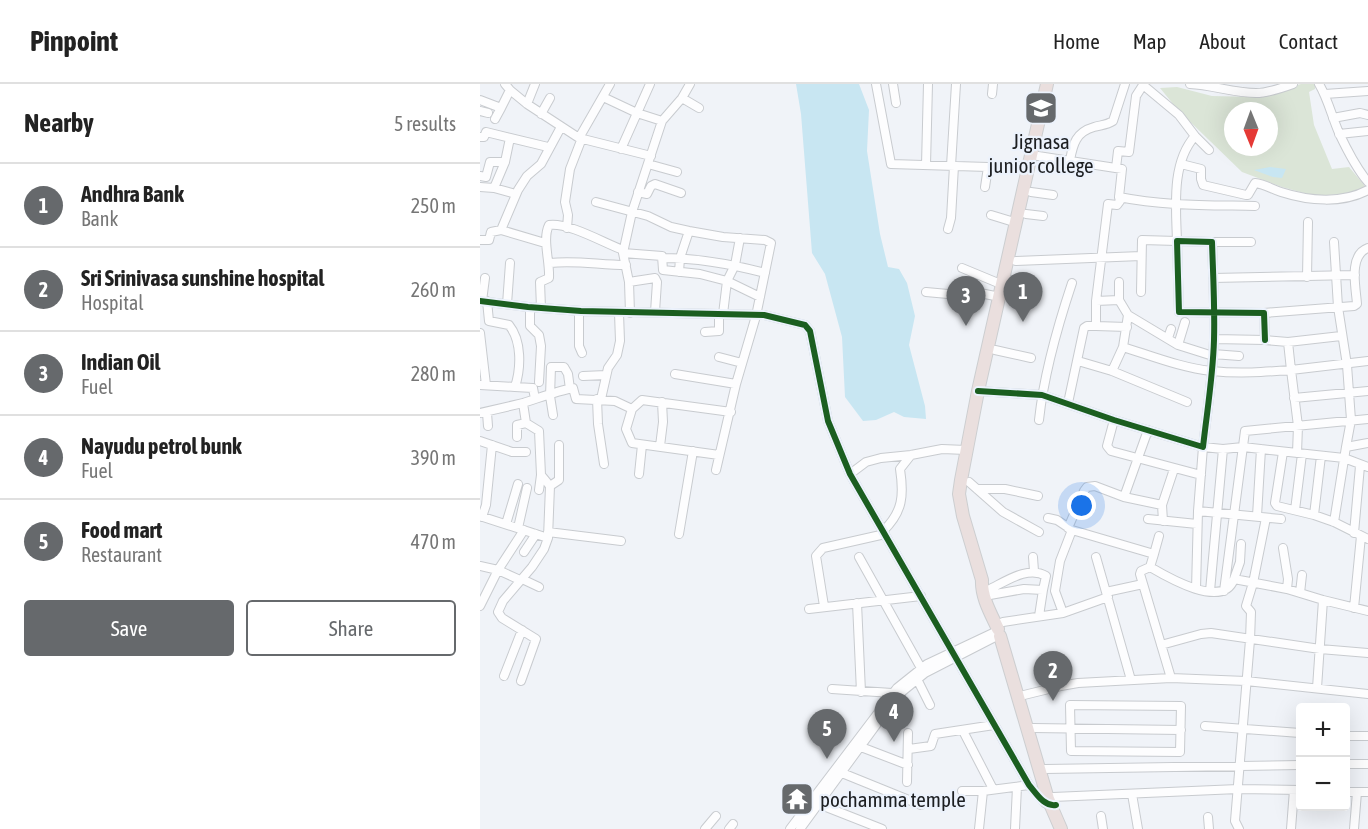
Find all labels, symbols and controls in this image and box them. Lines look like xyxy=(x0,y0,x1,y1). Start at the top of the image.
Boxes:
text: Pinpoint xyxy=(30,25,118,57)
text: Home xyxy=(1053,29,1100,53)
text: Map xyxy=(1133,29,1167,53)
text: About xyxy=(1200,29,1246,53)
text: Contact xyxy=(1279,29,1338,53)
school or university icon: Jignasa junior college xyxy=(1023,90,1059,126)
north arrow xyxy=(1224,102,1278,156)
text: Nearby xyxy=(24,108,94,138)
text: 5 results xyxy=(394,112,456,135)
place label: Jignasa junior college xyxy=(987,129,1094,177)
text: Andhra Bank xyxy=(81,181,184,207)
text: 1 xyxy=(39,194,48,217)
text: 250 m xyxy=(411,194,456,217)
text: Bank xyxy=(81,207,118,230)
text: Sri Srinivasa sunshine hospital xyxy=(81,265,324,291)
pin: 1 xyxy=(1004,272,1042,322)
pin: 3 xyxy=(946,276,986,326)
text: 2 xyxy=(39,278,48,301)
text: 260 m xyxy=(411,278,456,301)
text: Hospital xyxy=(81,291,144,314)
text: Indian Oil xyxy=(81,349,160,375)
text: 3 xyxy=(39,362,48,385)
text: 280 m xyxy=(411,362,456,385)
text: Fuel xyxy=(81,375,113,398)
text: Nayudu petrol bunk xyxy=(81,433,242,459)
text: 4 xyxy=(39,446,48,469)
text: 390 m xyxy=(411,446,456,469)
text: Fuel xyxy=(81,459,113,482)
your location xyxy=(1067,491,1096,520)
text: Food mart xyxy=(81,517,162,543)
text: 5 xyxy=(39,530,48,553)
text: 470 m xyxy=(411,530,456,553)
text: Restaurant xyxy=(81,543,162,566)
button: Save xyxy=(24,600,234,656)
button: Share xyxy=(246,600,456,656)
pin: 2 xyxy=(1034,652,1072,701)
pin: 4 xyxy=(874,692,914,742)
map controls xyxy=(1296,703,1350,811)
button: + xyxy=(1296,703,1350,757)
pin: 5 xyxy=(808,710,846,759)
button: − xyxy=(1296,757,1350,811)
temple icon: pochamma temple xyxy=(779,781,815,817)
place label: pochamma temple xyxy=(820,787,966,811)

